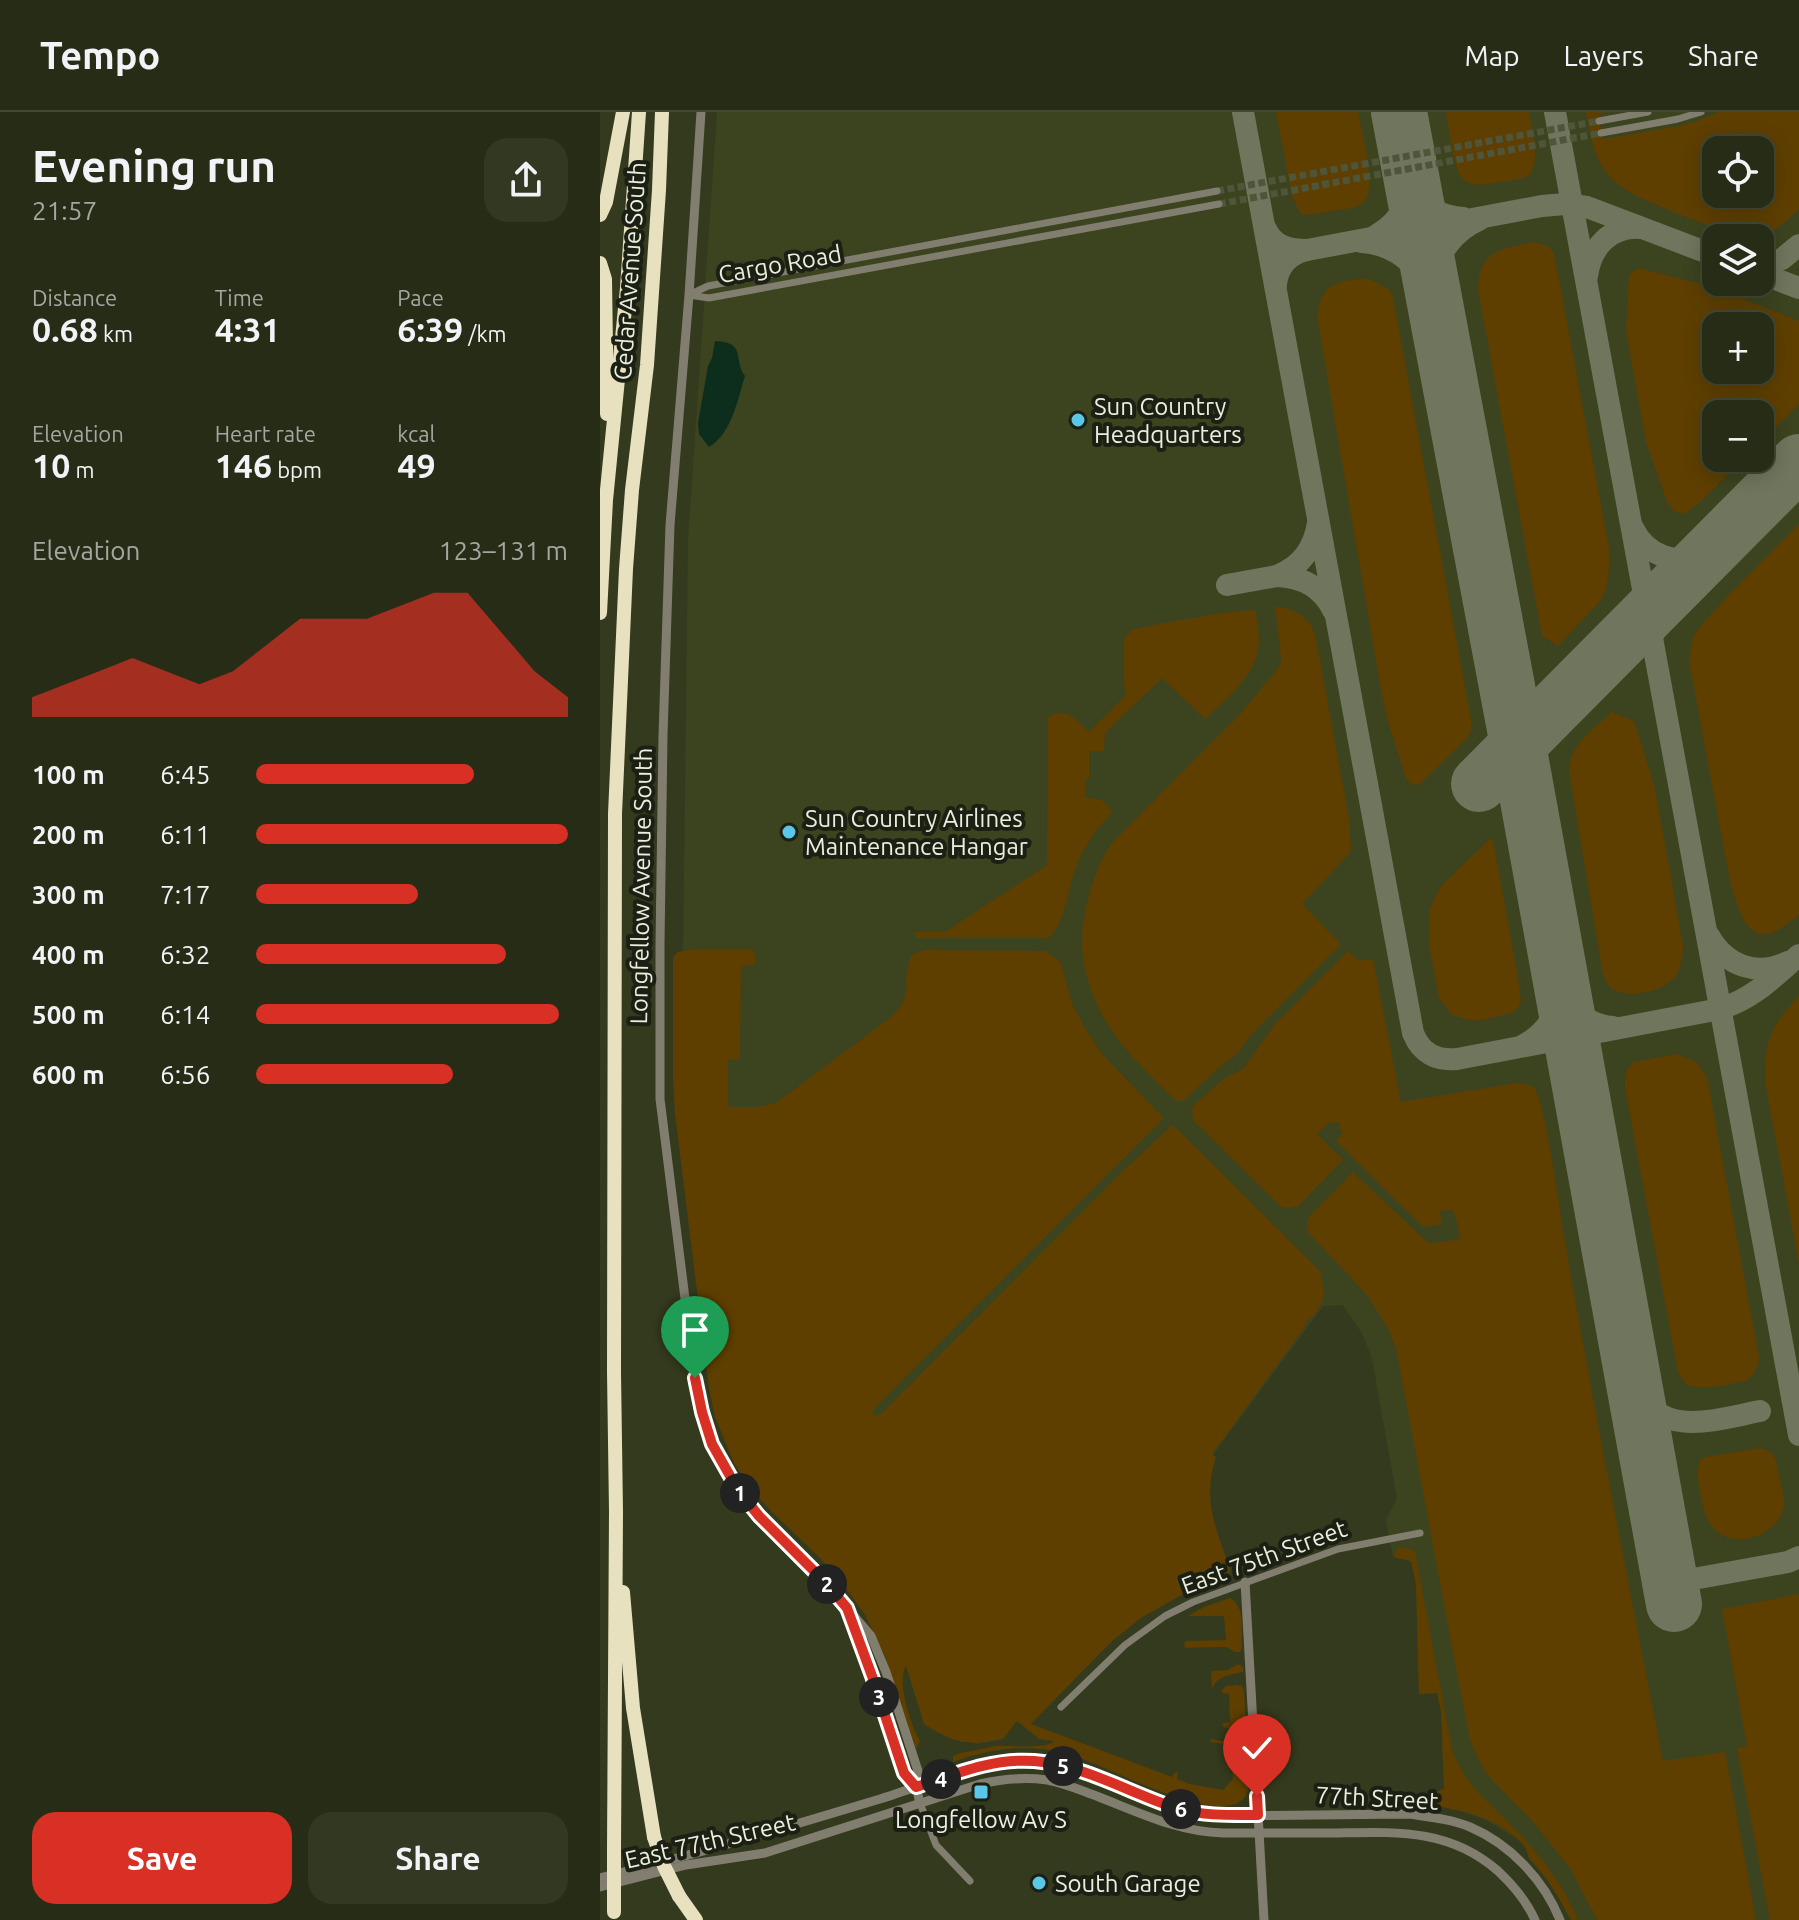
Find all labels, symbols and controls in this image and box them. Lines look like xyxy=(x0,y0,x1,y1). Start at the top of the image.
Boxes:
text: Tempo xyxy=(40,34,161,76)
text: Map xyxy=(1464,40,1520,71)
text: Layers xyxy=(1564,40,1644,71)
text: Share xyxy=(1688,40,1759,71)
map controls xyxy=(1702,136,1774,472)
button: locate xyxy=(1702,136,1774,208)
button: share xyxy=(484,138,568,222)
text: Evening run xyxy=(32,141,276,190)
street label: Cedar Avenue South xyxy=(609,161,651,381)
text: 21:57 xyxy=(32,196,97,225)
button: layers xyxy=(1702,224,1774,296)
street label: Cargo Road xyxy=(716,240,844,288)
text: Distance xyxy=(32,285,117,310)
text: Time xyxy=(215,285,264,310)
text: Pace xyxy=(397,285,444,310)
text: 0.68 xyxy=(32,310,98,348)
text: 4:31 xyxy=(215,310,281,348)
text: 6:39 xyxy=(397,310,463,348)
button: + xyxy=(1702,312,1774,384)
text: km xyxy=(98,321,133,346)
text: /km xyxy=(463,321,507,346)
place label: Sun Country Headquarters xyxy=(1094,393,1242,448)
button: − xyxy=(1702,400,1774,472)
marker: Sun Country Headquarters xyxy=(1069,411,1087,429)
text: Elevation xyxy=(32,421,124,446)
text: Heart rate xyxy=(215,421,316,446)
text: kcal xyxy=(397,421,435,446)
text: 10 xyxy=(32,446,70,484)
text: 146 xyxy=(215,446,272,484)
text: 49 xyxy=(397,446,436,484)
text: m xyxy=(70,457,94,482)
text: bpm xyxy=(272,457,322,482)
text: Elevation xyxy=(32,536,140,565)
text: 123–131 m xyxy=(439,536,568,565)
street label: Longfellow Avenue South xyxy=(625,747,657,1025)
text: 100 m xyxy=(32,760,105,789)
text: 6:45 xyxy=(160,760,210,789)
place label: Sun Country Airlines Maintenance Hangar xyxy=(805,805,1028,860)
text: 200 m xyxy=(32,820,105,849)
text: 6:11 xyxy=(160,820,210,849)
marker: Sun Country Airlines Maintenance Hangar xyxy=(780,823,798,841)
text: 300 m xyxy=(32,880,105,909)
text: 7:17 xyxy=(160,880,210,909)
text: 400 m xyxy=(32,940,105,969)
text: 6:32 xyxy=(160,940,210,969)
text: 500 m xyxy=(32,1000,105,1029)
text: 6:14 xyxy=(160,1000,210,1029)
text: 600 m xyxy=(32,1060,105,1089)
text: 6:56 xyxy=(160,1060,210,1089)
pin xyxy=(661,1296,729,1378)
icon: arrive xyxy=(673,1308,717,1352)
pin: 1 xyxy=(720,1473,760,1513)
text: 1 xyxy=(734,1480,746,1505)
street label: East 75th Street xyxy=(1178,1514,1351,1599)
pin: 2 xyxy=(807,1564,847,1604)
text: 2 xyxy=(821,1571,833,1596)
pin: 3 xyxy=(859,1677,899,1717)
text: 3 xyxy=(873,1684,885,1709)
pin xyxy=(1223,1714,1291,1796)
icon: check xyxy=(1235,1726,1279,1770)
pin: 5 xyxy=(1043,1746,1083,1786)
text: 5 xyxy=(1057,1753,1069,1778)
pin: 4 xyxy=(921,1759,961,1799)
text: 4 xyxy=(935,1766,947,1791)
street label: 77th Street xyxy=(1315,1781,1440,1815)
marker: Longfellow Av S xyxy=(972,1783,990,1801)
pin: 6 xyxy=(1161,1789,1201,1829)
text: 6 xyxy=(1175,1796,1187,1821)
place label: Longfellow Av S xyxy=(895,1806,1067,1833)
street label: East 77th Street xyxy=(622,1808,798,1874)
button: Save xyxy=(32,1812,292,1904)
button: Share xyxy=(308,1812,568,1904)
place label: South Garage xyxy=(1055,1870,1201,1897)
marker: South Garage xyxy=(1030,1874,1048,1892)

